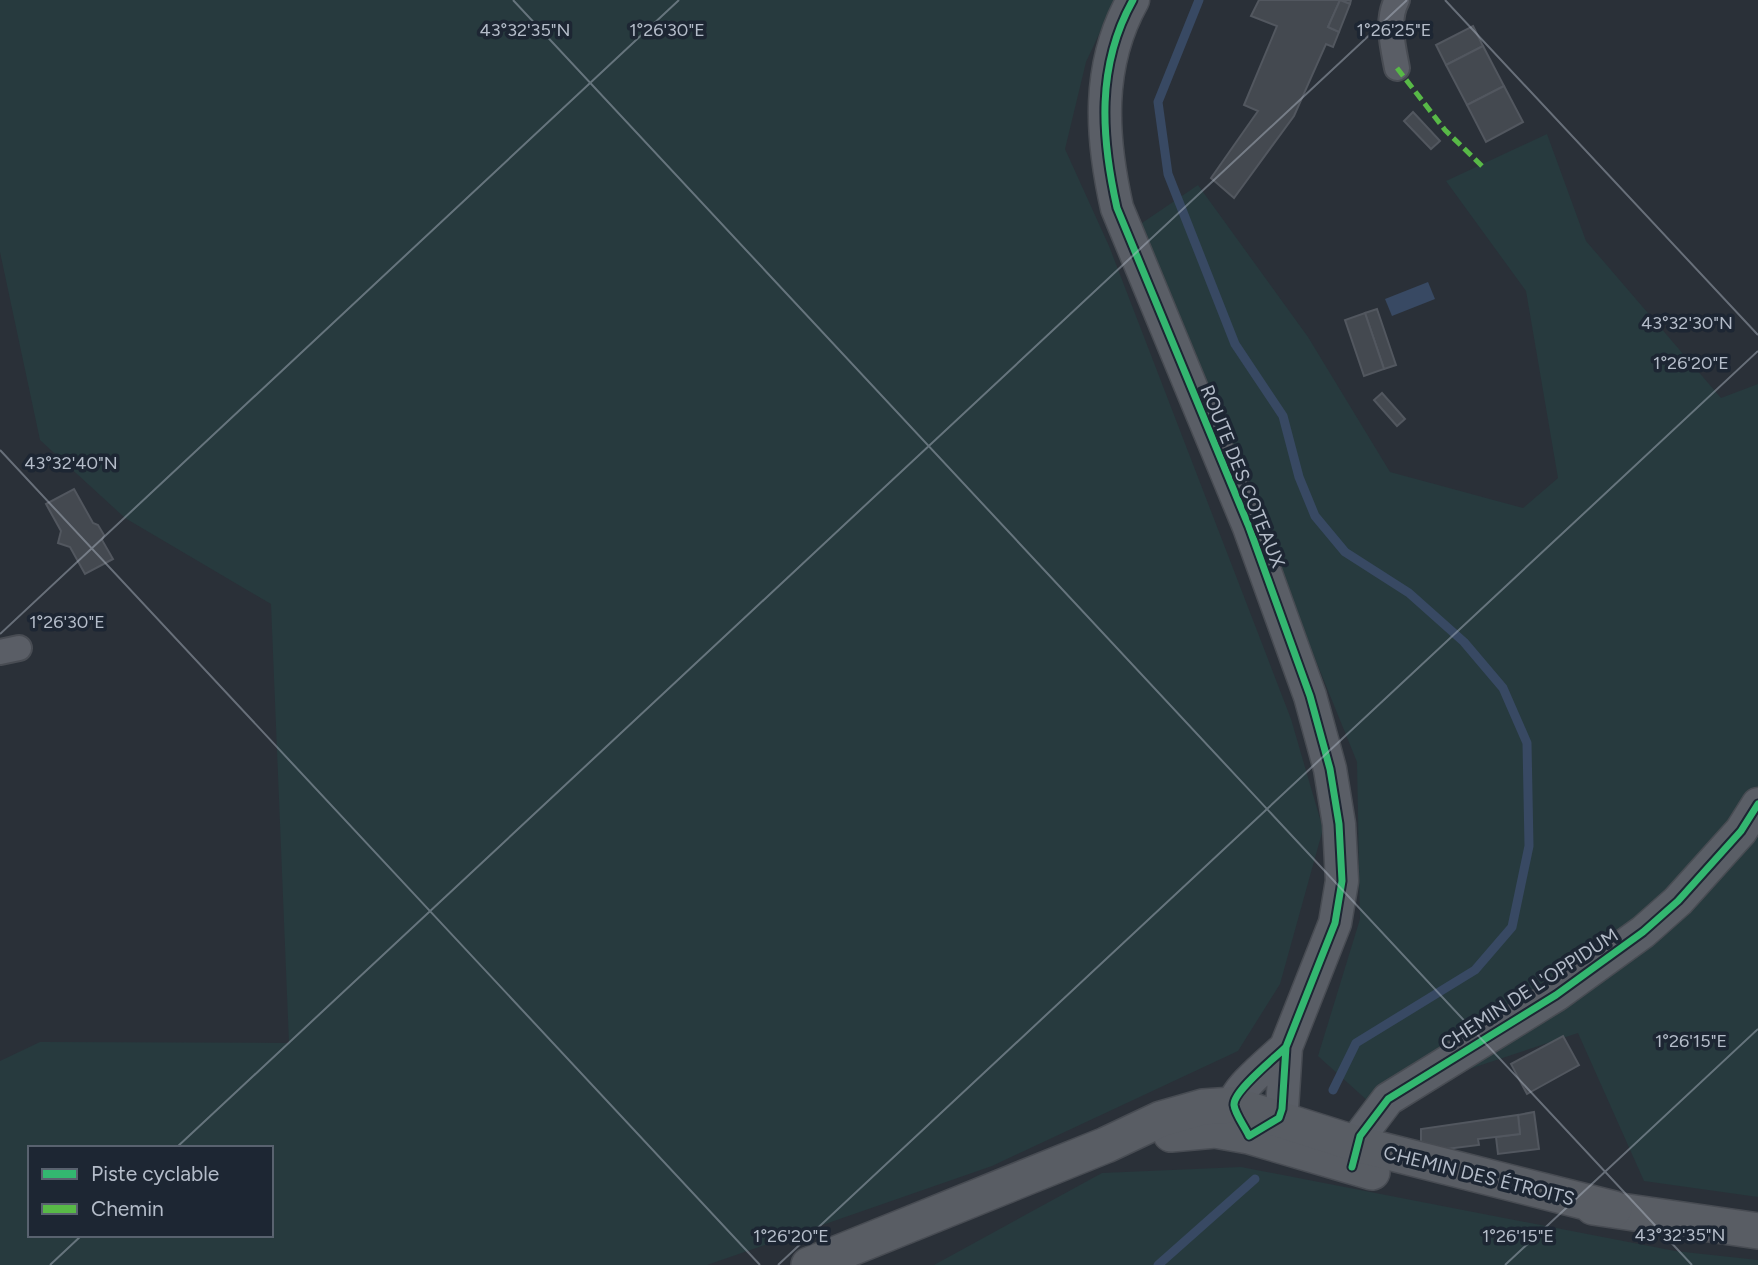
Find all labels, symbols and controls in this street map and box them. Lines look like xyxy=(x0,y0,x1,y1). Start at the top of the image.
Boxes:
text: 43°32'35"N xyxy=(480,19,570,41)
text: 1°26'30"E xyxy=(629,19,705,41)
text: 1°26'25"E xyxy=(1357,19,1431,41)
text: 43°32'30"N xyxy=(1641,312,1733,334)
text: 1°26'20"E xyxy=(1653,352,1729,374)
street label: ROUTE DES COTEAUX xyxy=(1195,381,1290,571)
text: 43°32'40"N xyxy=(24,452,118,474)
text: 1°26'30"E xyxy=(29,611,105,633)
street label: CHEMIN DE L'OPPIDUM xyxy=(1436,923,1622,1055)
text: 1°26'15"E xyxy=(1655,1030,1727,1052)
street label: CHEMIN DES ÉTROITS xyxy=(1381,1141,1577,1210)
legend xyxy=(28,1146,273,1237)
text: Piste cyclable xyxy=(91,1161,219,1186)
text: Chemin xyxy=(91,1196,164,1221)
text: 43°32'35"N xyxy=(1635,1224,1725,1246)
text: 1°26'20"E xyxy=(753,1225,829,1247)
text: 1°26'15"E xyxy=(1482,1225,1554,1247)

